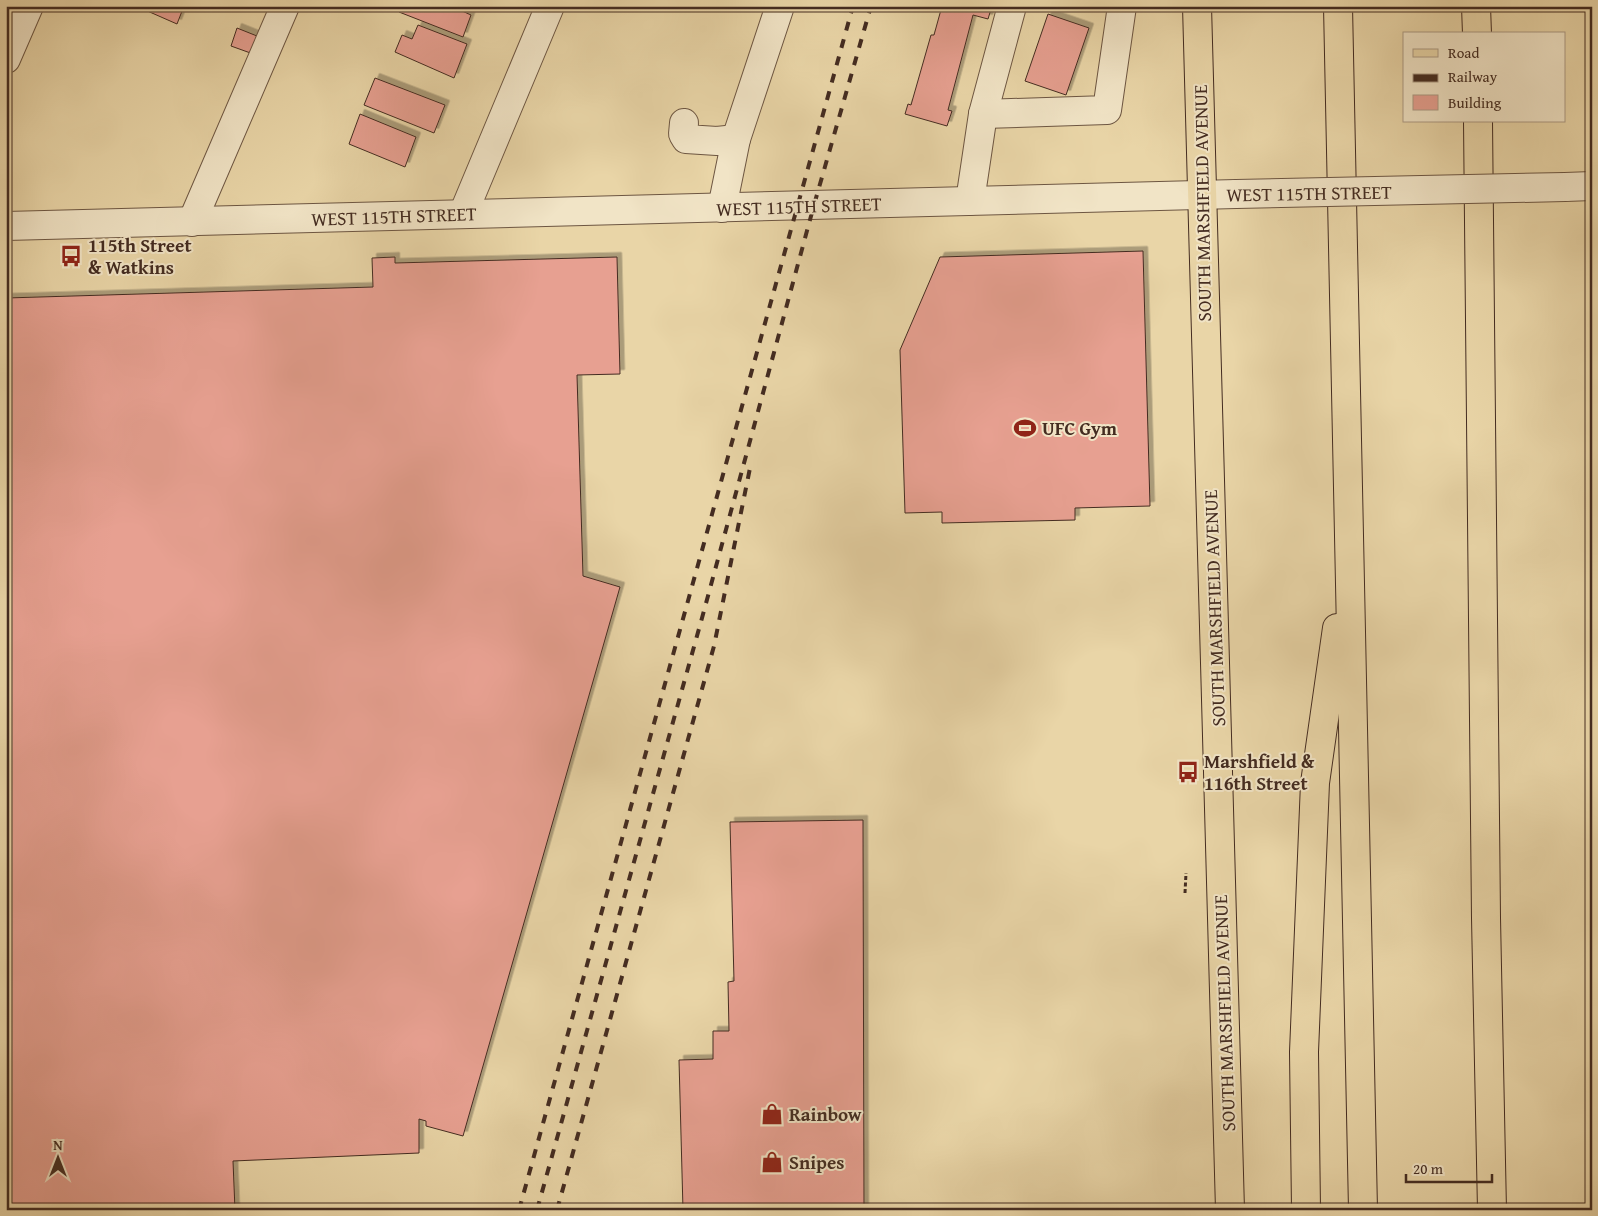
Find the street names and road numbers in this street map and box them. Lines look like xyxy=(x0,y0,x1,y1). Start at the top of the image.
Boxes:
street label: SOUTH MARSHFIELD AVENUE xyxy=(1186,84,1218,322)
street label: WEST 115TH STREET xyxy=(1226,178,1392,208)
street label: WEST 115TH STREET xyxy=(716,189,883,223)
street label: WEST 115TH STREET xyxy=(311,199,478,233)
street label: SOUTH MARSHFIELD AVENUE xyxy=(1196,489,1232,727)
street label: SOUTH MARSHFIELD AVENUE xyxy=(1206,894,1242,1132)

